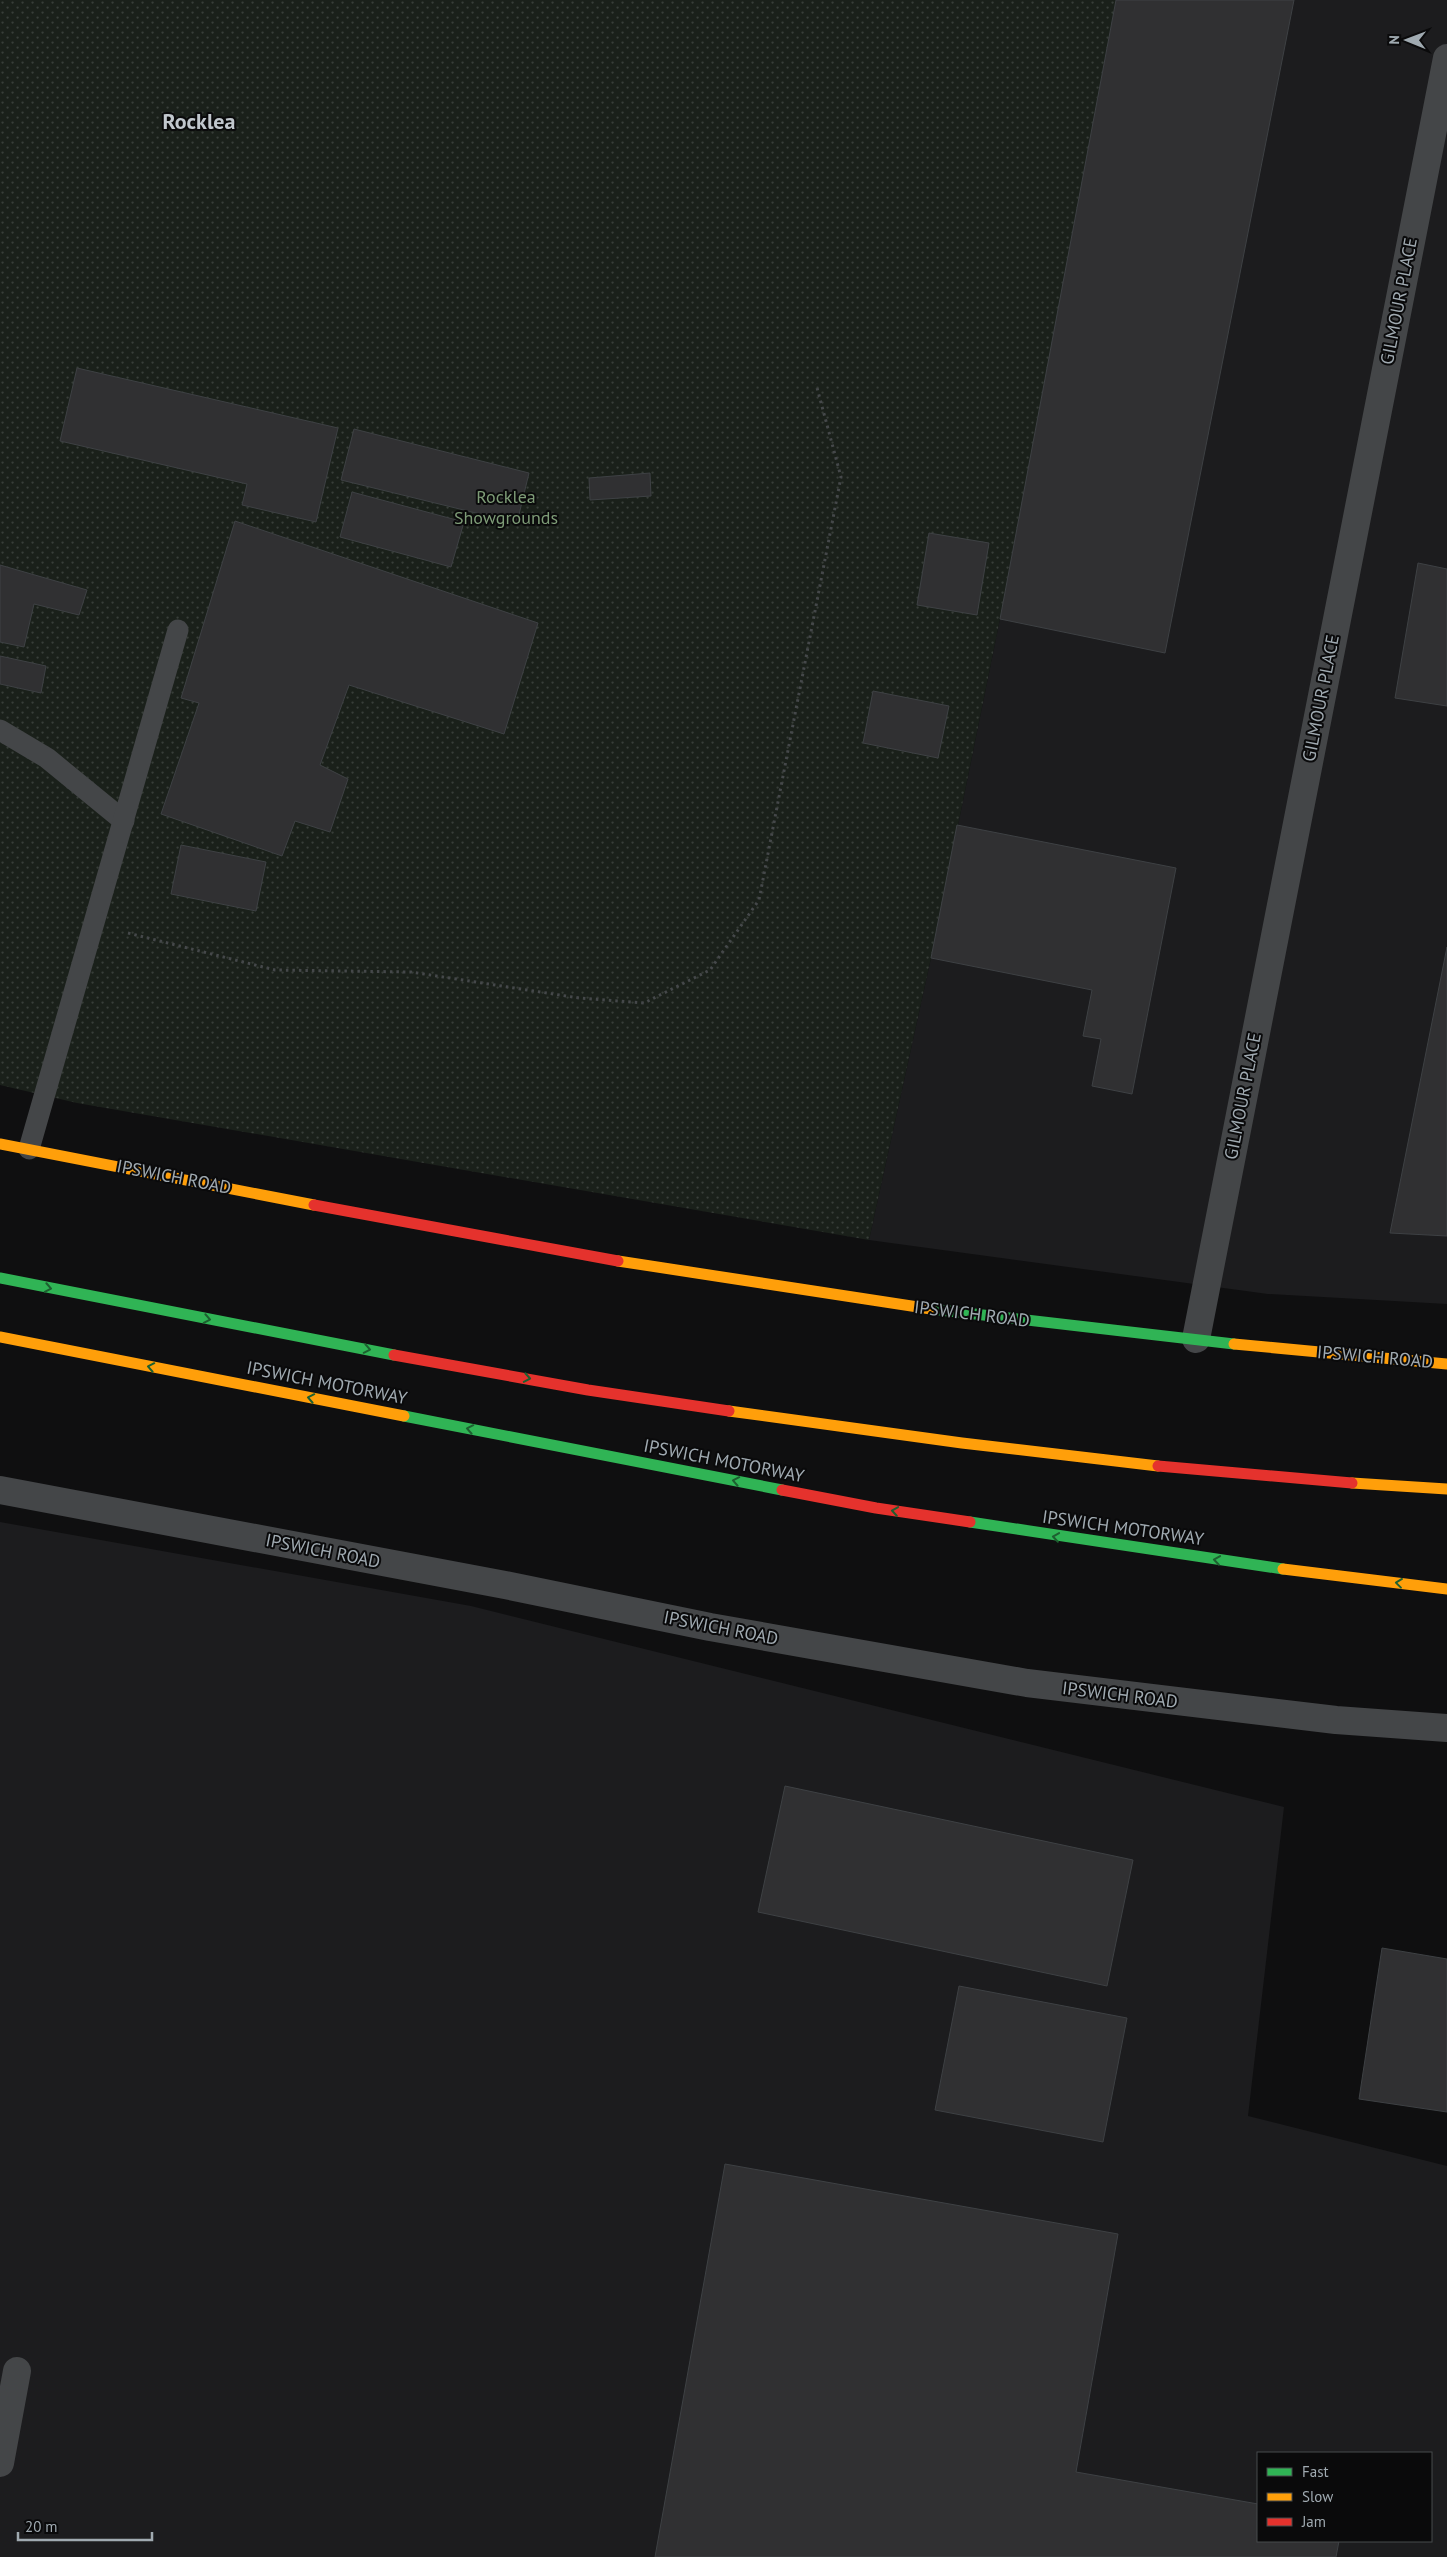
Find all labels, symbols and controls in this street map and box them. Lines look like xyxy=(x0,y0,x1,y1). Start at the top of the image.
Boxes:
north arrow xyxy=(1382,15,1432,65)
text: N xyxy=(1385,35,1403,45)
district label: Rocklea xyxy=(163,107,236,135)
street label: GILMOUR PLACE xyxy=(1375,235,1422,366)
park label: Rocklea Showgrounds xyxy=(454,485,558,529)
street label: GILMOUR PLACE xyxy=(1297,632,1344,763)
street label: GILMOUR PLACE xyxy=(1219,1030,1266,1161)
street label: IPSWICH ROAD xyxy=(115,1154,233,1199)
one-way arrow xyxy=(43,1282,52,1292)
street label: IPSWICH ROAD xyxy=(913,1295,1031,1332)
one-way arrow xyxy=(203,1313,212,1323)
street label: IPSWICH ROAD xyxy=(1316,1340,1434,1373)
one-way arrow xyxy=(363,1344,371,1354)
street label: IPSWICH MOTORWAY xyxy=(245,1356,409,1409)
one-way arrow xyxy=(147,1362,156,1372)
one-way arrow xyxy=(522,1373,531,1383)
one-way arrow xyxy=(306,1393,315,1403)
one-way arrow xyxy=(466,1424,475,1435)
street label: IPSWICH MOTORWAY xyxy=(642,1434,806,1487)
one-way arrow xyxy=(731,1476,740,1486)
street label: IPSWICH MOTORWAY xyxy=(1041,1505,1205,1550)
one-way arrow xyxy=(891,1507,900,1517)
street label: IPSWICH ROAD xyxy=(264,1528,382,1573)
one-way arrow xyxy=(1051,1532,1060,1542)
one-way arrow xyxy=(1212,1555,1221,1565)
one-way arrow xyxy=(1394,1578,1402,1589)
street label: IPSWICH ROAD xyxy=(662,1605,780,1650)
street label: IPSWICH ROAD xyxy=(1061,1676,1179,1713)
legend xyxy=(1257,2452,1432,2542)
text: Fast xyxy=(1302,2462,1329,2481)
text: Slow xyxy=(1302,2487,1333,2506)
scale bar xyxy=(18,2510,151,2542)
text: Jam xyxy=(1301,2512,1326,2531)
text: 20 m xyxy=(25,2517,58,2536)

